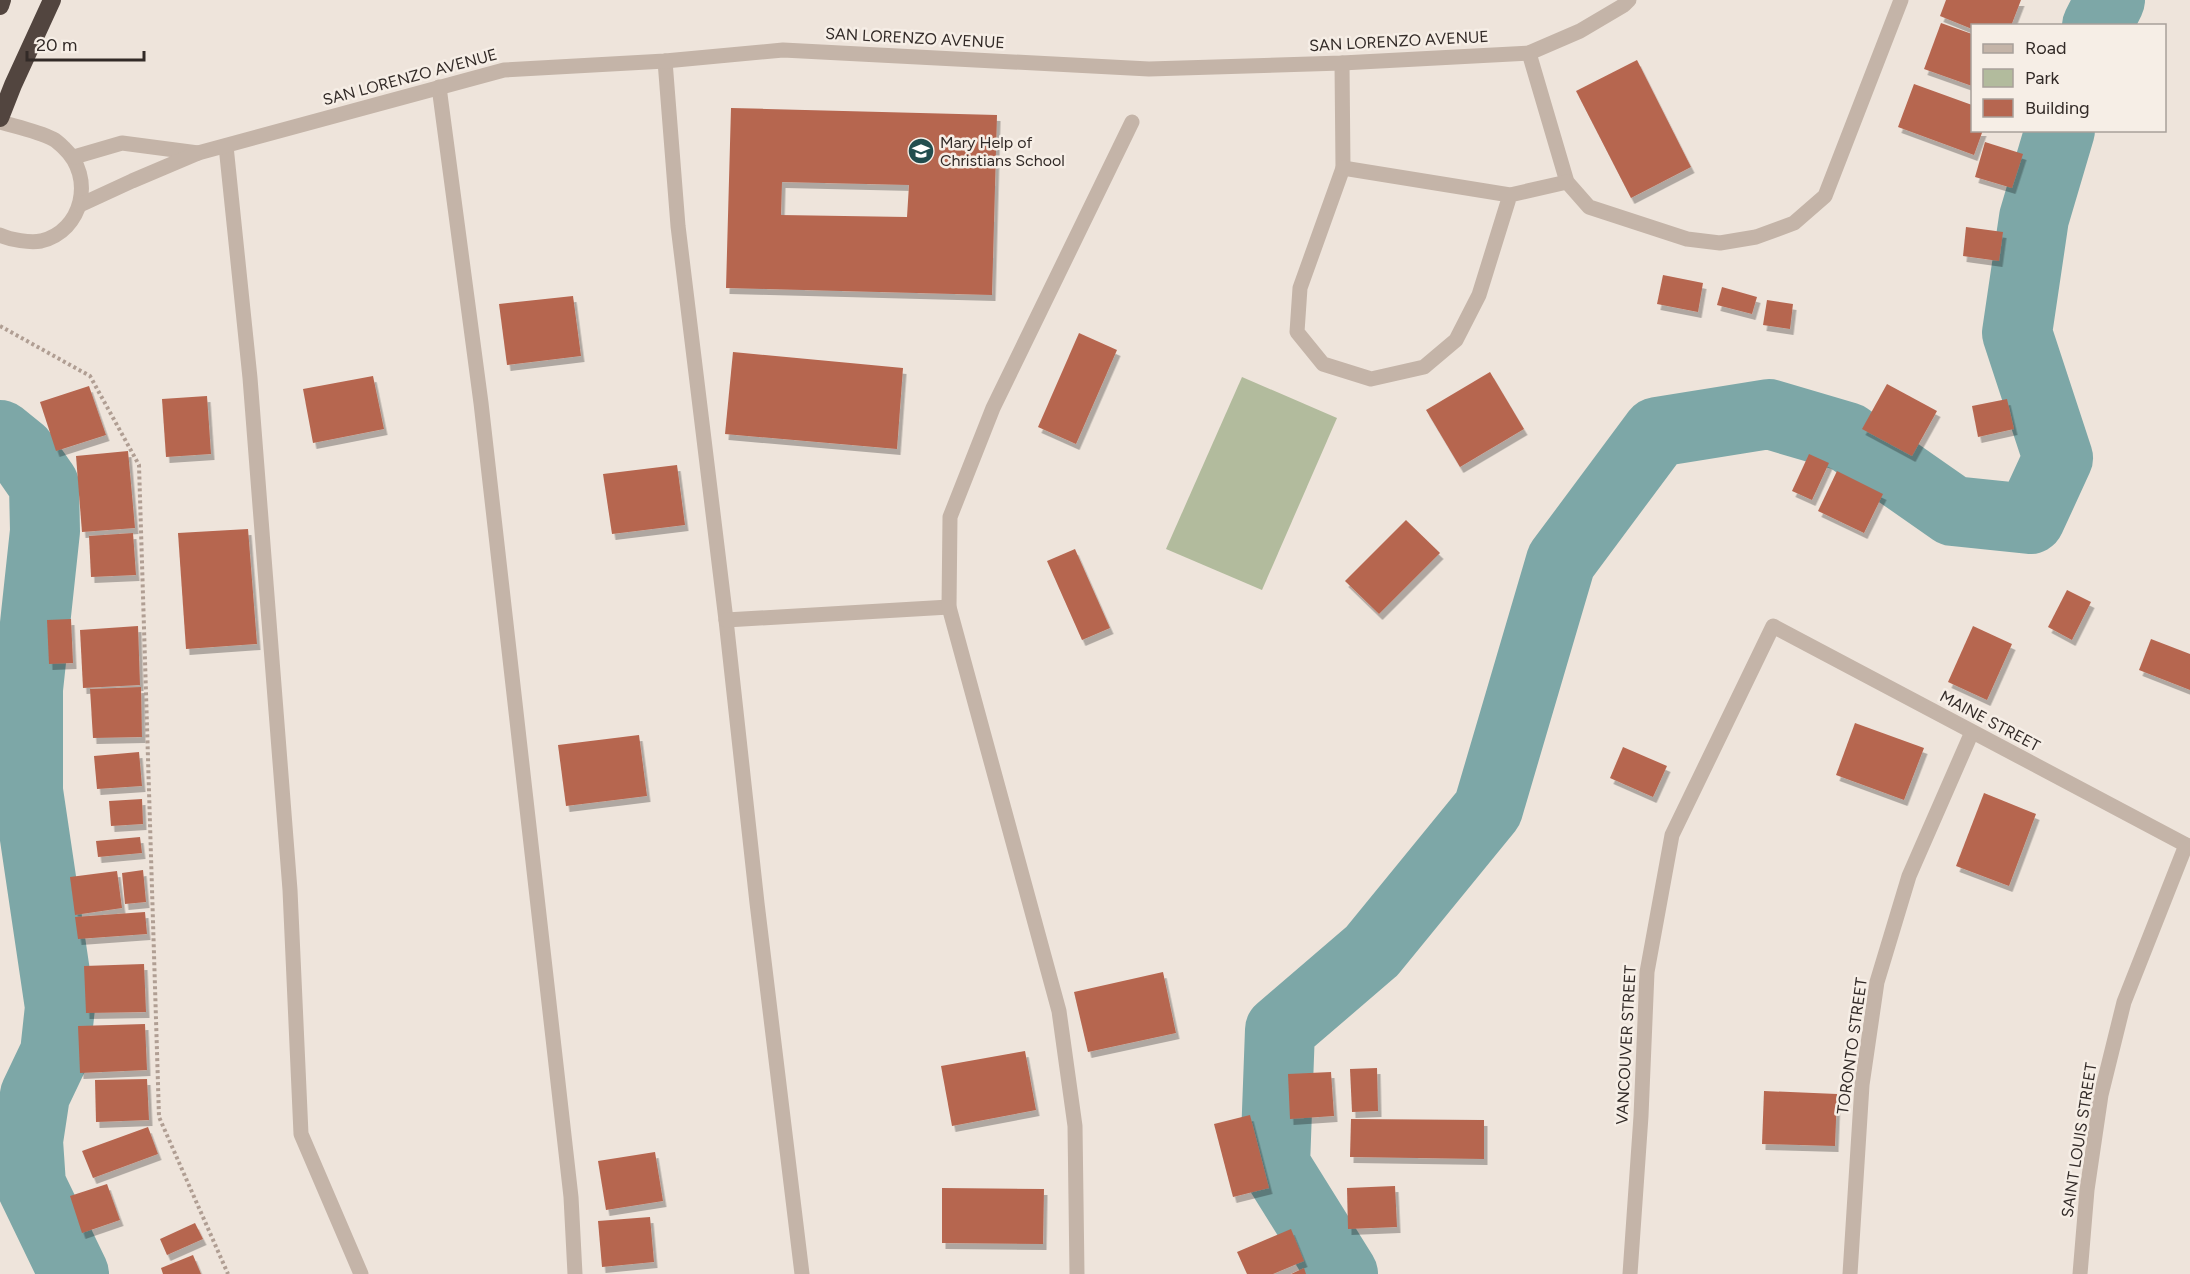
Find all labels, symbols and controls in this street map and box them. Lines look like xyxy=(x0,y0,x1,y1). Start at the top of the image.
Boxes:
scale bar xyxy=(27,24,144,62)
street label: SAN LORENZO AVENUE xyxy=(825,24,1005,52)
legend xyxy=(1971,24,2166,132)
street label: SAN LORENZO AVENUE xyxy=(1309,27,1489,55)
text: 20 m xyxy=(36,34,77,56)
text: Road xyxy=(2025,37,2066,59)
street label: SAN LORENZO AVENUE xyxy=(321,45,499,109)
text: Park xyxy=(2025,67,2060,89)
text: Building xyxy=(2025,97,2090,119)
place label: Mary Help of Christians School xyxy=(940,133,1065,170)
school or university icon: Mary Help of Christians School xyxy=(906,136,936,166)
street label: MAINE STREET xyxy=(1937,687,2044,756)
street label: VANCOUVER STREET xyxy=(1612,965,1640,1125)
street label: TORONTO STREET xyxy=(1833,976,1871,1116)
street label: SAINT LOUIS STREET xyxy=(2057,1061,2101,1219)

